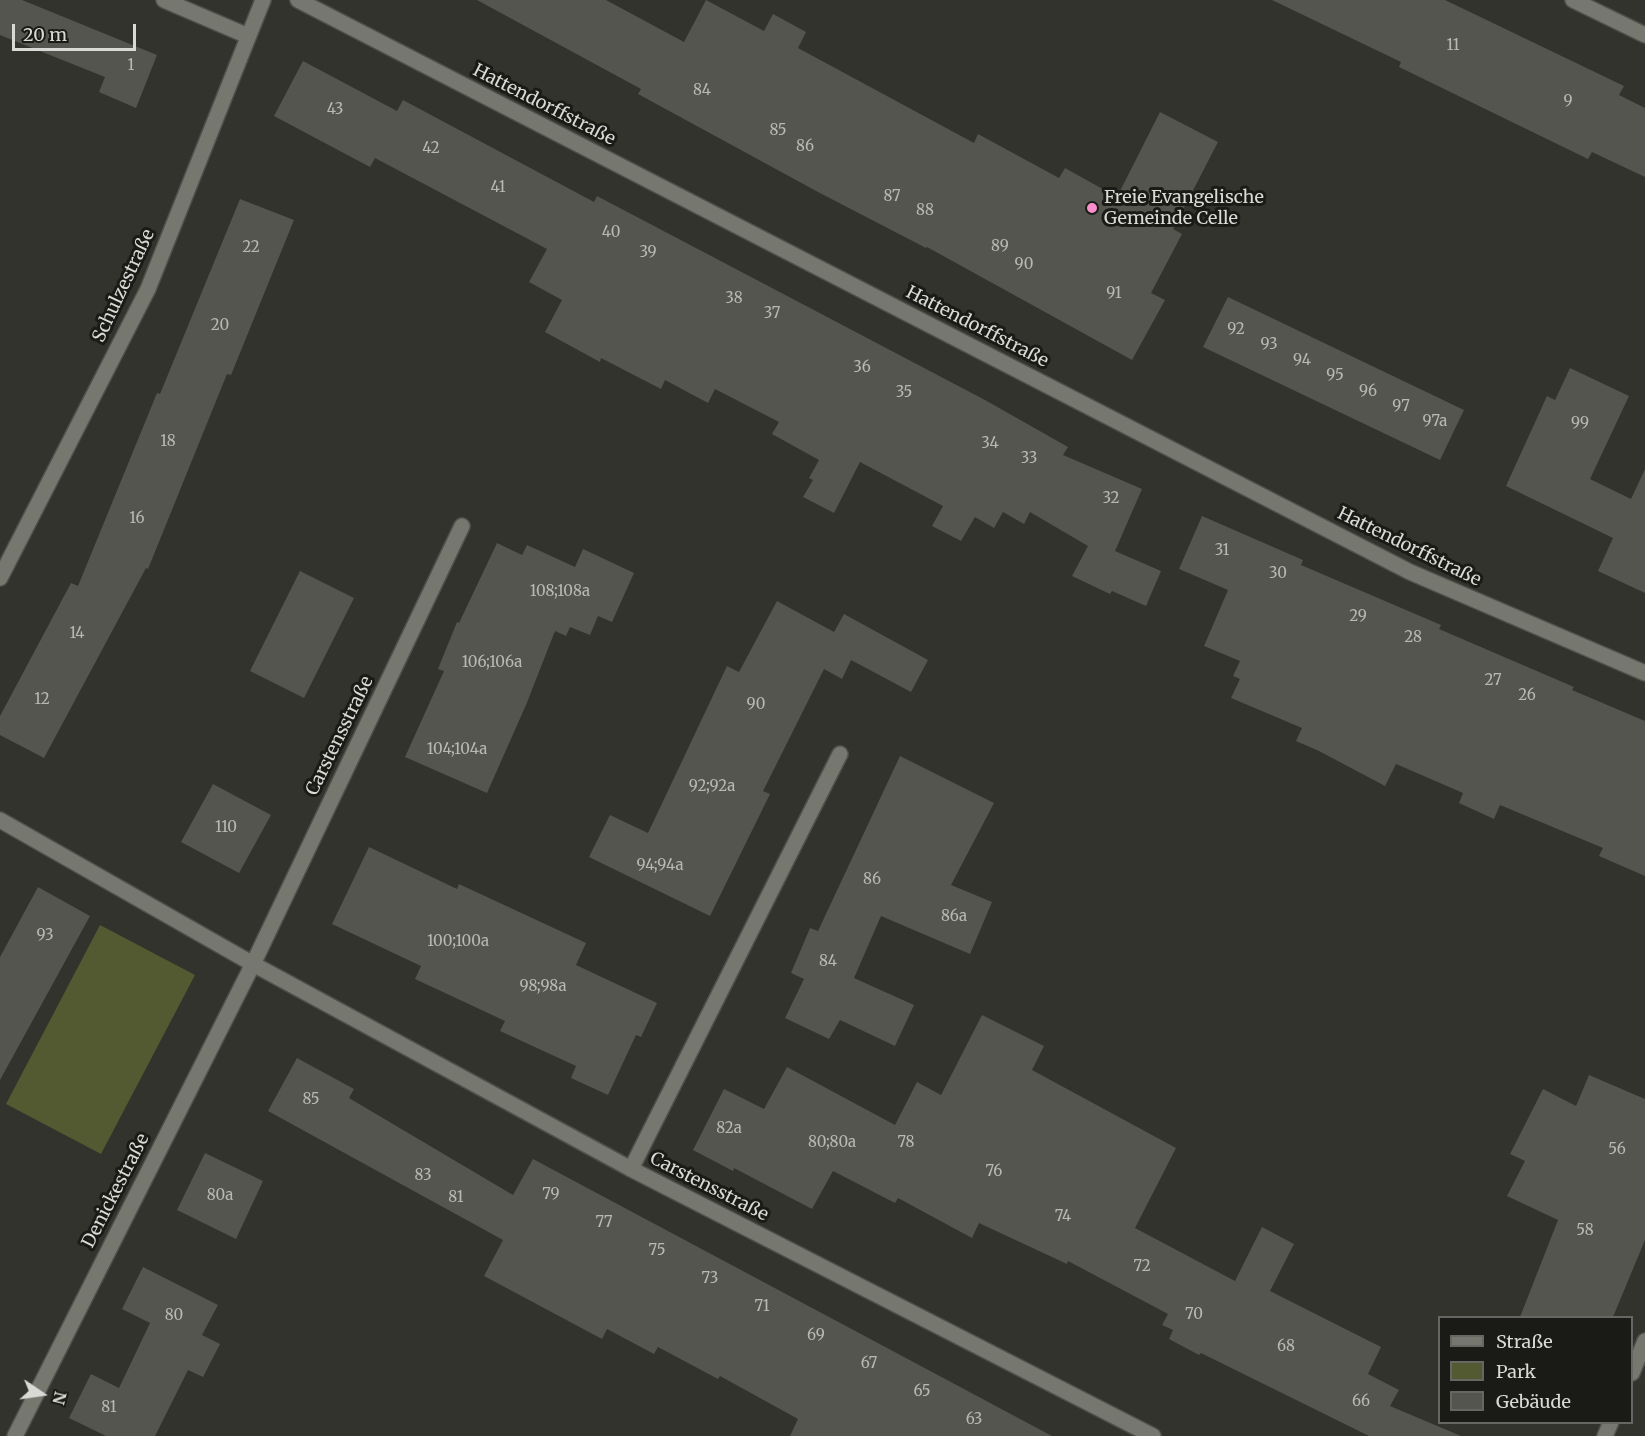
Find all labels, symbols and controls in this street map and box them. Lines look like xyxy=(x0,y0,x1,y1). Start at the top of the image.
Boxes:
scale bar xyxy=(15,12,140,50)
text: 20 m xyxy=(23,23,67,46)
house number: 11 xyxy=(1446,37,1460,55)
house number: 1 xyxy=(128,57,134,75)
street label: Hattendorffstraße xyxy=(469,60,619,150)
house number: 84 xyxy=(693,82,711,100)
house number: 9 xyxy=(1563,93,1573,111)
house number: 43 xyxy=(327,101,343,119)
house number: 85 xyxy=(769,122,787,140)
house number: 86 xyxy=(796,138,814,156)
house number: 42 xyxy=(422,140,440,158)
house number: 41 xyxy=(491,179,505,197)
place label: Freie Evangelische Gemeinde Celle xyxy=(1104,187,1264,230)
house number: 87 xyxy=(883,188,901,206)
marker: Freie Evangelische Gemeinde Celle xyxy=(1085,201,1099,215)
house number: 88 xyxy=(916,202,934,220)
house number: 40 xyxy=(602,224,620,242)
street label: Schulzestraße xyxy=(88,226,160,346)
house number: 89 xyxy=(991,238,1009,256)
house number: 22 xyxy=(242,239,260,257)
house number: 39 xyxy=(639,244,657,262)
house number: 90 xyxy=(1015,256,1033,274)
street label: Hattendorffstraße xyxy=(902,282,1052,372)
house number: 91 xyxy=(1106,285,1122,303)
house number: 38 xyxy=(725,290,743,308)
house number: 37 xyxy=(764,305,780,323)
house number: 20 xyxy=(211,317,229,335)
house number: 92 xyxy=(1227,321,1245,339)
house number: 93 xyxy=(1260,336,1278,354)
house number: 94 xyxy=(1293,352,1311,370)
house number: 36 xyxy=(853,359,871,377)
house number: 95 xyxy=(1326,367,1344,385)
house number: 96 xyxy=(1359,383,1377,401)
house number: 35 xyxy=(896,384,912,402)
house number: 97 xyxy=(1392,398,1410,416)
house number: 97a xyxy=(1423,413,1447,431)
house number: 99 xyxy=(1571,415,1589,433)
house number: 18 xyxy=(160,433,176,451)
house number: 34 xyxy=(981,435,999,453)
house number: 33 xyxy=(1021,450,1037,468)
house number: 32 xyxy=(1102,490,1120,508)
street label: Hattendorffstraße xyxy=(1334,503,1484,591)
house number: 16 xyxy=(129,510,145,528)
house number: 31 xyxy=(1215,542,1229,560)
house number: 30 xyxy=(1269,565,1287,583)
house number: 108;108a xyxy=(530,583,590,601)
house number: 29 xyxy=(1349,608,1367,626)
house number: 14 xyxy=(69,625,85,643)
house number: 28 xyxy=(1404,629,1422,647)
house number: 106;106a xyxy=(462,654,522,672)
house number: 27 xyxy=(1485,672,1501,690)
street label: Carstensstraße xyxy=(302,673,378,799)
house number: 26 xyxy=(1518,687,1536,705)
house number: 12 xyxy=(34,691,50,709)
house number: 90 xyxy=(747,696,765,714)
house number: 104;104a xyxy=(427,741,487,759)
house number: 92;92a xyxy=(689,778,735,796)
house number: 110 xyxy=(215,819,237,837)
house number: 94;94a xyxy=(637,857,683,875)
house number: 86 xyxy=(863,871,881,889)
house number: 86a xyxy=(941,908,967,926)
house number: 93 xyxy=(36,927,54,945)
house number: 100;100a xyxy=(427,933,489,951)
house number: 84 xyxy=(819,953,837,971)
house number: 98;98a xyxy=(520,978,566,996)
house number: 85 xyxy=(302,1091,320,1109)
house number: 82a xyxy=(716,1120,742,1138)
street label: Denickestraße xyxy=(78,1130,154,1252)
house number: 80;80a xyxy=(808,1134,856,1152)
house number: 78 xyxy=(897,1134,915,1152)
house number: 56 xyxy=(1608,1141,1626,1159)
street label: Carstensstraße xyxy=(646,1148,772,1226)
house number: 76 xyxy=(986,1163,1002,1181)
house number: 83 xyxy=(415,1167,431,1185)
house number: 79 xyxy=(542,1186,560,1204)
house number: 80a xyxy=(207,1187,233,1205)
house number: 81 xyxy=(448,1189,464,1207)
house number: 74 xyxy=(1055,1208,1071,1226)
house number: 77 xyxy=(595,1214,613,1232)
house number: 58 xyxy=(1576,1222,1594,1240)
house number: 75 xyxy=(649,1242,665,1260)
house number: 72 xyxy=(1133,1258,1151,1276)
house number: 73 xyxy=(702,1270,718,1288)
house number: 71 xyxy=(754,1298,770,1316)
house number: 70 xyxy=(1185,1306,1203,1324)
house number: 80 xyxy=(165,1307,183,1325)
legend xyxy=(1438,1316,1633,1424)
house number: 69 xyxy=(807,1327,825,1345)
text: Straße xyxy=(1496,1330,1553,1353)
house number: 68 xyxy=(1277,1338,1295,1356)
house number: 67 xyxy=(861,1355,877,1373)
text: Park xyxy=(1496,1360,1536,1383)
north arrow xyxy=(12,1364,72,1424)
house number: 65 xyxy=(913,1383,931,1401)
text: N xyxy=(48,1390,71,1406)
text: Gebäude xyxy=(1496,1390,1571,1413)
house number: 66 xyxy=(1352,1393,1370,1411)
house number: 81 xyxy=(101,1399,117,1417)
house number: 63 xyxy=(966,1411,982,1429)

